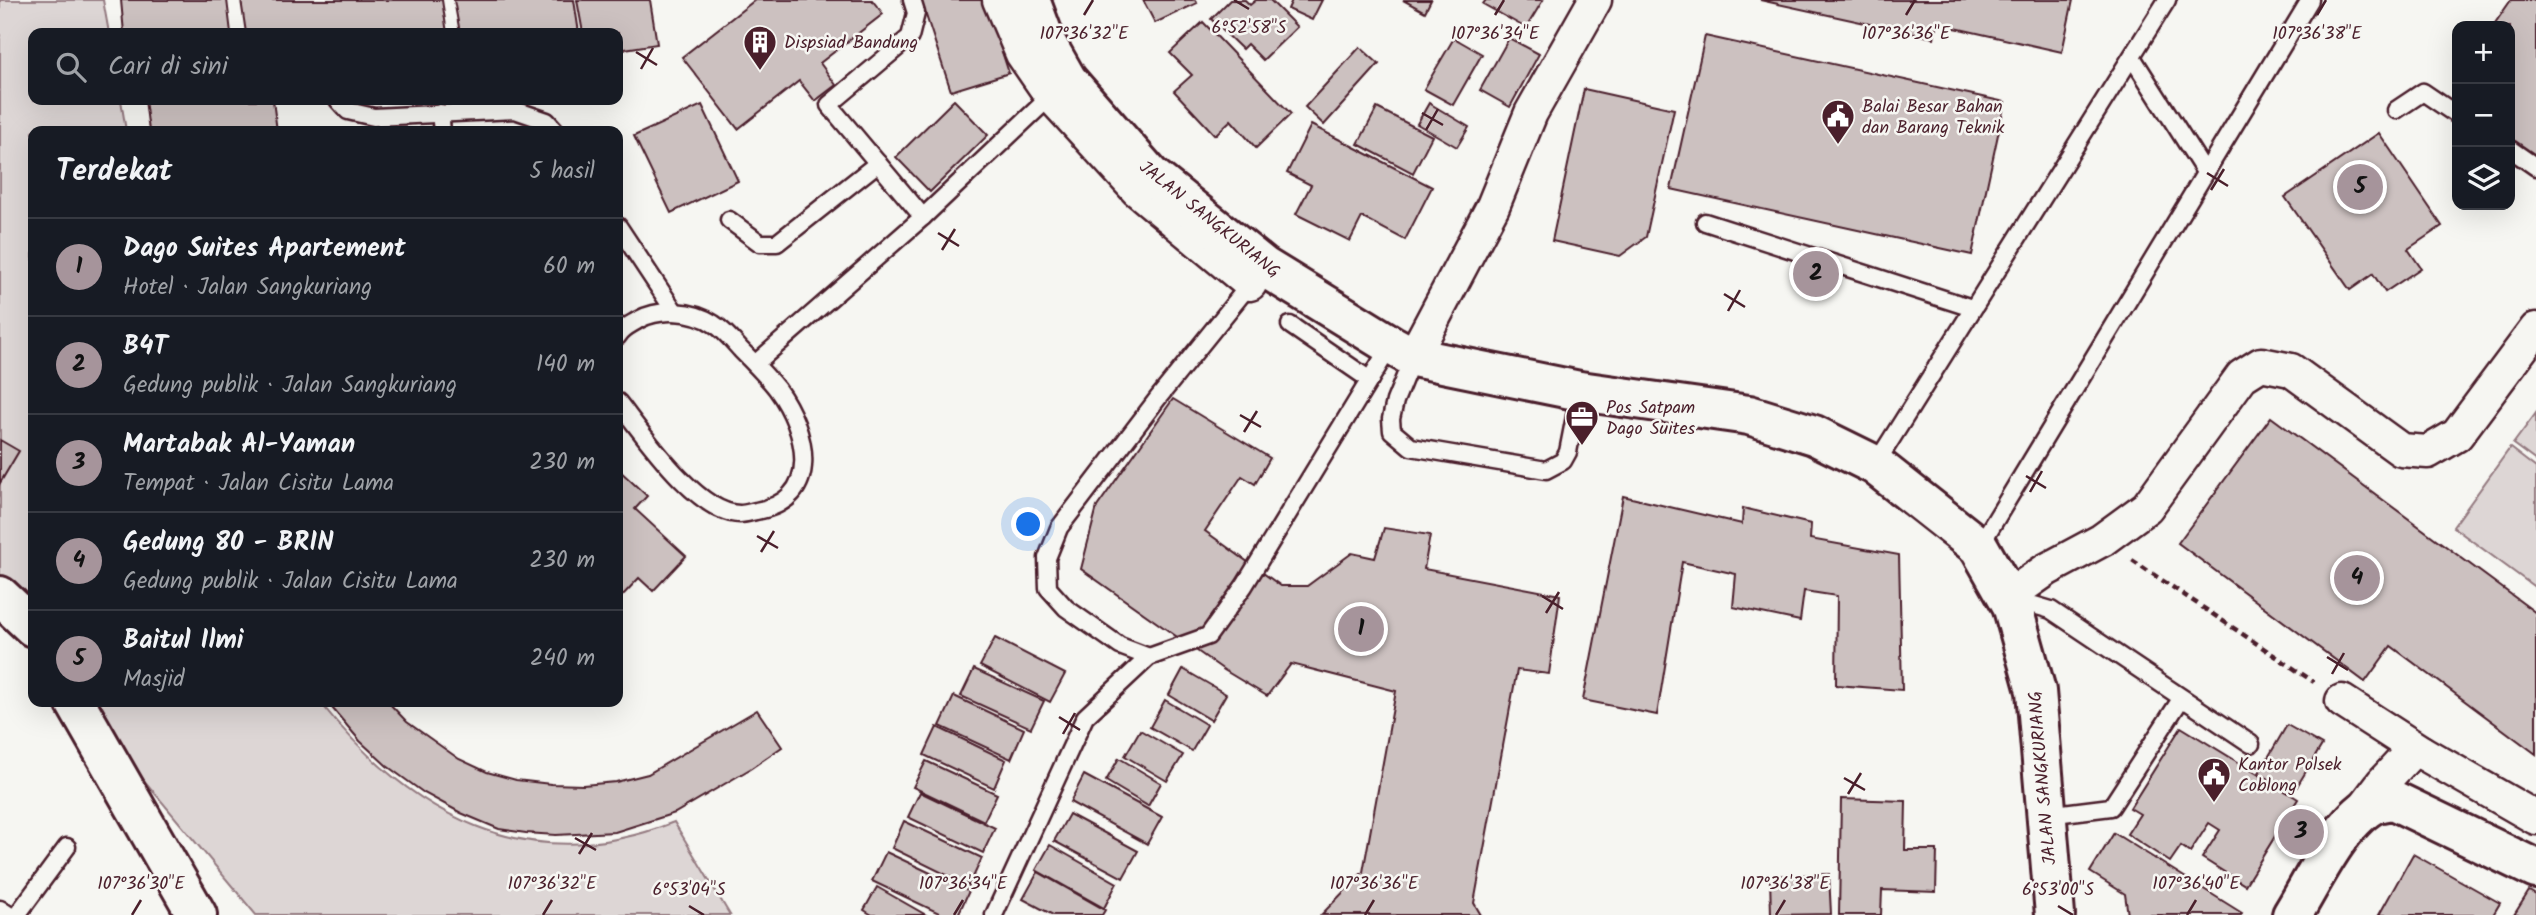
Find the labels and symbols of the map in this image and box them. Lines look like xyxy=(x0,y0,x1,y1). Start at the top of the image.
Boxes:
text: 6°52'58"S xyxy=(1212,14,1287,43)
text: 107°36'32"E xyxy=(1039,20,1129,49)
text: 107°36'34"E xyxy=(1451,20,1540,49)
text: 107°36'36"E xyxy=(1862,20,1951,49)
text: 107°36'38"E xyxy=(2272,20,2362,49)
building icon: Dispsiad Bandung xyxy=(741,23,779,72)
place label: Dispsiad Bandung xyxy=(784,29,918,58)
place label: Balai Besar Bahan dan Barang Teknik xyxy=(1862,93,2005,143)
public building icon: Balai Besar Bahan dan Barang Teknik xyxy=(1819,97,1857,146)
street label: JALAN SANGKURIANG xyxy=(1132,154,1286,286)
pin: 5 xyxy=(2337,161,2383,213)
pin: 2 xyxy=(1793,248,1839,300)
place label: Pos Satpam Dago Suites xyxy=(1606,394,1696,444)
office icon: Pos Satpam Dago Suites xyxy=(1563,398,1601,447)
your location xyxy=(1011,507,1045,541)
pin: 4 xyxy=(2334,552,2380,604)
pin: 1 xyxy=(1338,603,1384,655)
street label: JALAN SANGKURIANG xyxy=(2021,690,2066,866)
place label: Kantor Polsek Coblong xyxy=(2238,751,2342,801)
public building icon: Kantor Polsek Coblong xyxy=(2195,755,2233,804)
pin: 3 xyxy=(2278,806,2324,858)
text: 107°36'30"E xyxy=(97,870,185,899)
text: 107°36'32"E xyxy=(507,870,597,899)
text: 107°36'34"E xyxy=(919,870,1008,899)
text: 107°36'36"E xyxy=(1330,870,1419,899)
text: 107°36'38"E xyxy=(1740,870,1830,899)
text: 107°36'40"E xyxy=(2152,870,2240,899)
text: 6°53'04"S xyxy=(652,876,726,905)
text: 6°53'00"S xyxy=(2022,876,2095,905)

